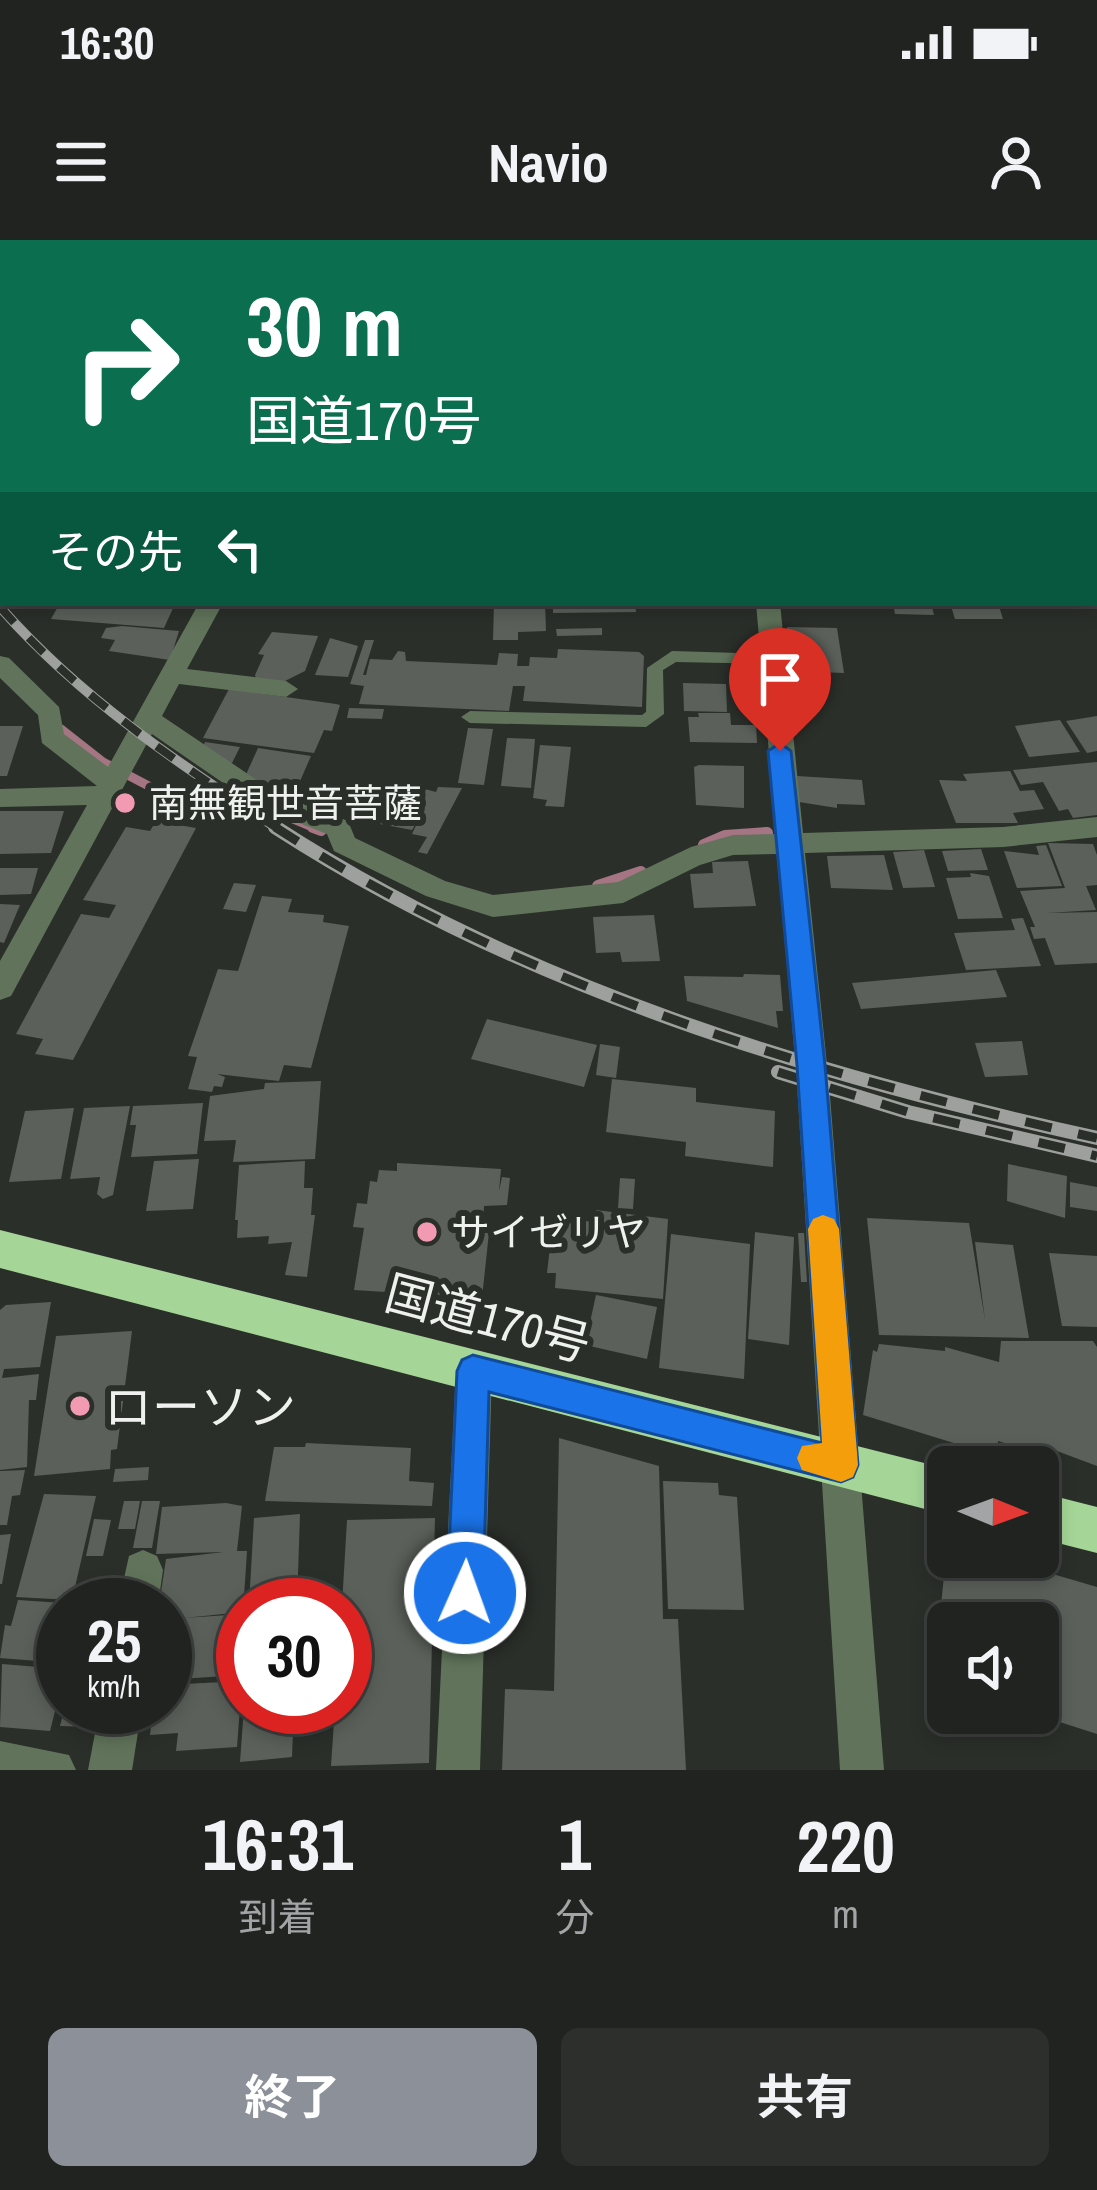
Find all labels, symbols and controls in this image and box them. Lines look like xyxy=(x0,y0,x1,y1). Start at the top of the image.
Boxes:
text: 16:30 xyxy=(60,12,154,73)
text: Navio xyxy=(488,126,609,199)
icon: menu xyxy=(48,129,114,195)
icon: person xyxy=(983,129,1049,195)
text: 30 m xyxy=(246,269,403,382)
icon: right xyxy=(48,288,204,444)
text: 国道170号 xyxy=(246,384,482,457)
icon: left xyxy=(207,516,273,582)
text: その先 xyxy=(48,521,183,582)
pin xyxy=(729,628,831,751)
icon: arrive xyxy=(747,646,813,712)
place label: 南無観世音菩薩 xyxy=(149,777,422,829)
marker: 南無観世音菩薩 xyxy=(112,790,138,816)
place label: サイゼリヤ xyxy=(451,1206,646,1258)
marker: サイゼリヤ xyxy=(414,1219,440,1245)
street label: 国道170号 xyxy=(378,1259,598,1377)
place label: ローソン xyxy=(104,1374,296,1439)
marker: ローソン xyxy=(67,1393,93,1419)
north arrow xyxy=(927,1446,1059,1578)
map controls xyxy=(927,1446,1059,1734)
position arrow xyxy=(402,1530,528,1656)
speed limit sign: 30 xyxy=(216,1578,372,1734)
text: 25 xyxy=(87,1600,141,1681)
button: sound xyxy=(927,1602,1059,1734)
text: km/h xyxy=(87,1666,141,1706)
text: 16:31 xyxy=(202,1795,353,1892)
text: 1 xyxy=(558,1795,591,1892)
text: 220 xyxy=(796,1797,895,1894)
text: m xyxy=(832,1888,859,1940)
text: 到着 xyxy=(239,1891,317,1943)
text: 分 xyxy=(555,1891,594,1943)
button: 終了 xyxy=(48,2028,537,2166)
button: 共有 xyxy=(561,2028,1049,2166)

